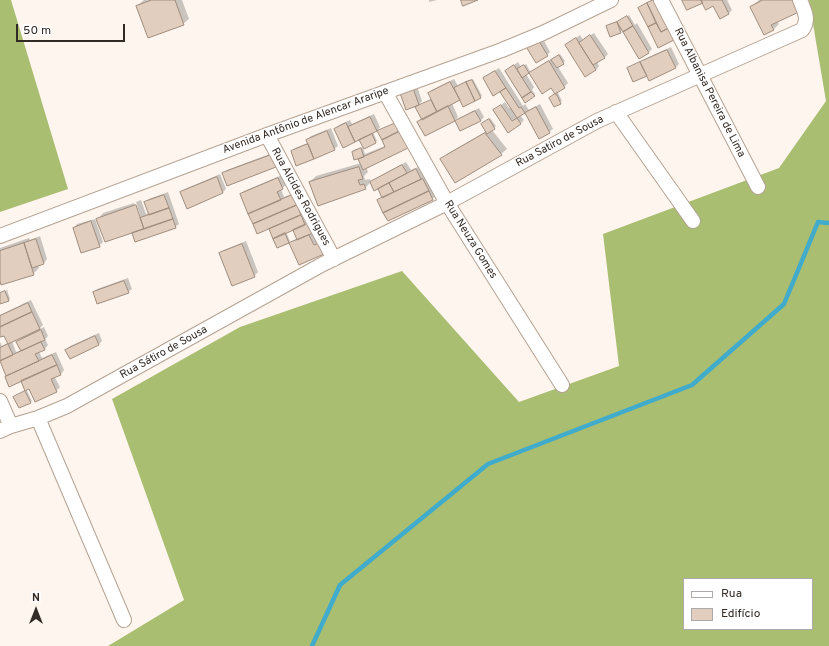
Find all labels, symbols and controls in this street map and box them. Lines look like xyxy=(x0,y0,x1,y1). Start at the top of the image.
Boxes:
scale bar xyxy=(18,16,127,42)
text: 50 m xyxy=(23,23,51,39)
street label: Rua Albanisa Pereira de Lima xyxy=(670,26,748,160)
street label: Avenida Antônio de Alencar Araripe xyxy=(221,85,391,157)
street label: Rua Satiro de Sousa xyxy=(514,113,606,171)
street label: Rua Alcides Rodrigues xyxy=(268,146,332,248)
street label: Rua Neuza Gomes xyxy=(441,198,499,282)
street label: Rua Sátiro de Sousa xyxy=(118,324,210,382)
legend xyxy=(683,578,813,630)
text: Rua xyxy=(721,586,742,602)
north arrow xyxy=(16,590,56,630)
text: N xyxy=(32,591,40,605)
text: Edifício xyxy=(721,606,760,622)

